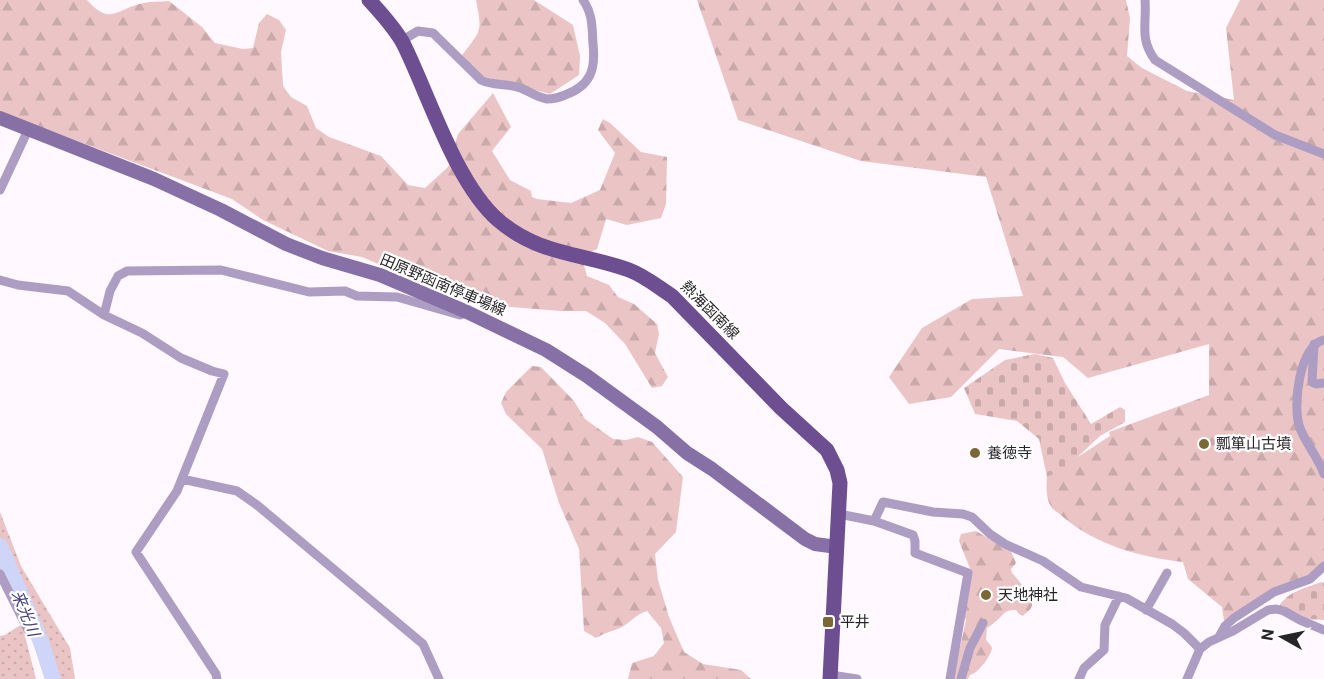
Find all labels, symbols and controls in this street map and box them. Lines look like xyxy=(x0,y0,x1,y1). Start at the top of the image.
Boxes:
street label: 田原野函南停車場線 xyxy=(377,250,509,320)
street label: 熱海函南線 xyxy=(677,277,743,343)
place label: 瓢箪山古墳 xyxy=(1216,435,1291,453)
marker: 瓢箪山古墳 xyxy=(1197,437,1211,451)
place label: 養徳寺 xyxy=(987,444,1032,462)
marker: 養徳寺 xyxy=(968,446,982,460)
place label: 天地神社 xyxy=(998,586,1058,604)
water label: 来光川 xyxy=(8,587,44,641)
marker: 天地神社 xyxy=(979,588,993,602)
north arrow xyxy=(1252,607,1312,667)
place label: 平井 xyxy=(840,613,870,631)
marker: 平井 xyxy=(821,615,835,629)
text: N xyxy=(1257,628,1278,642)

